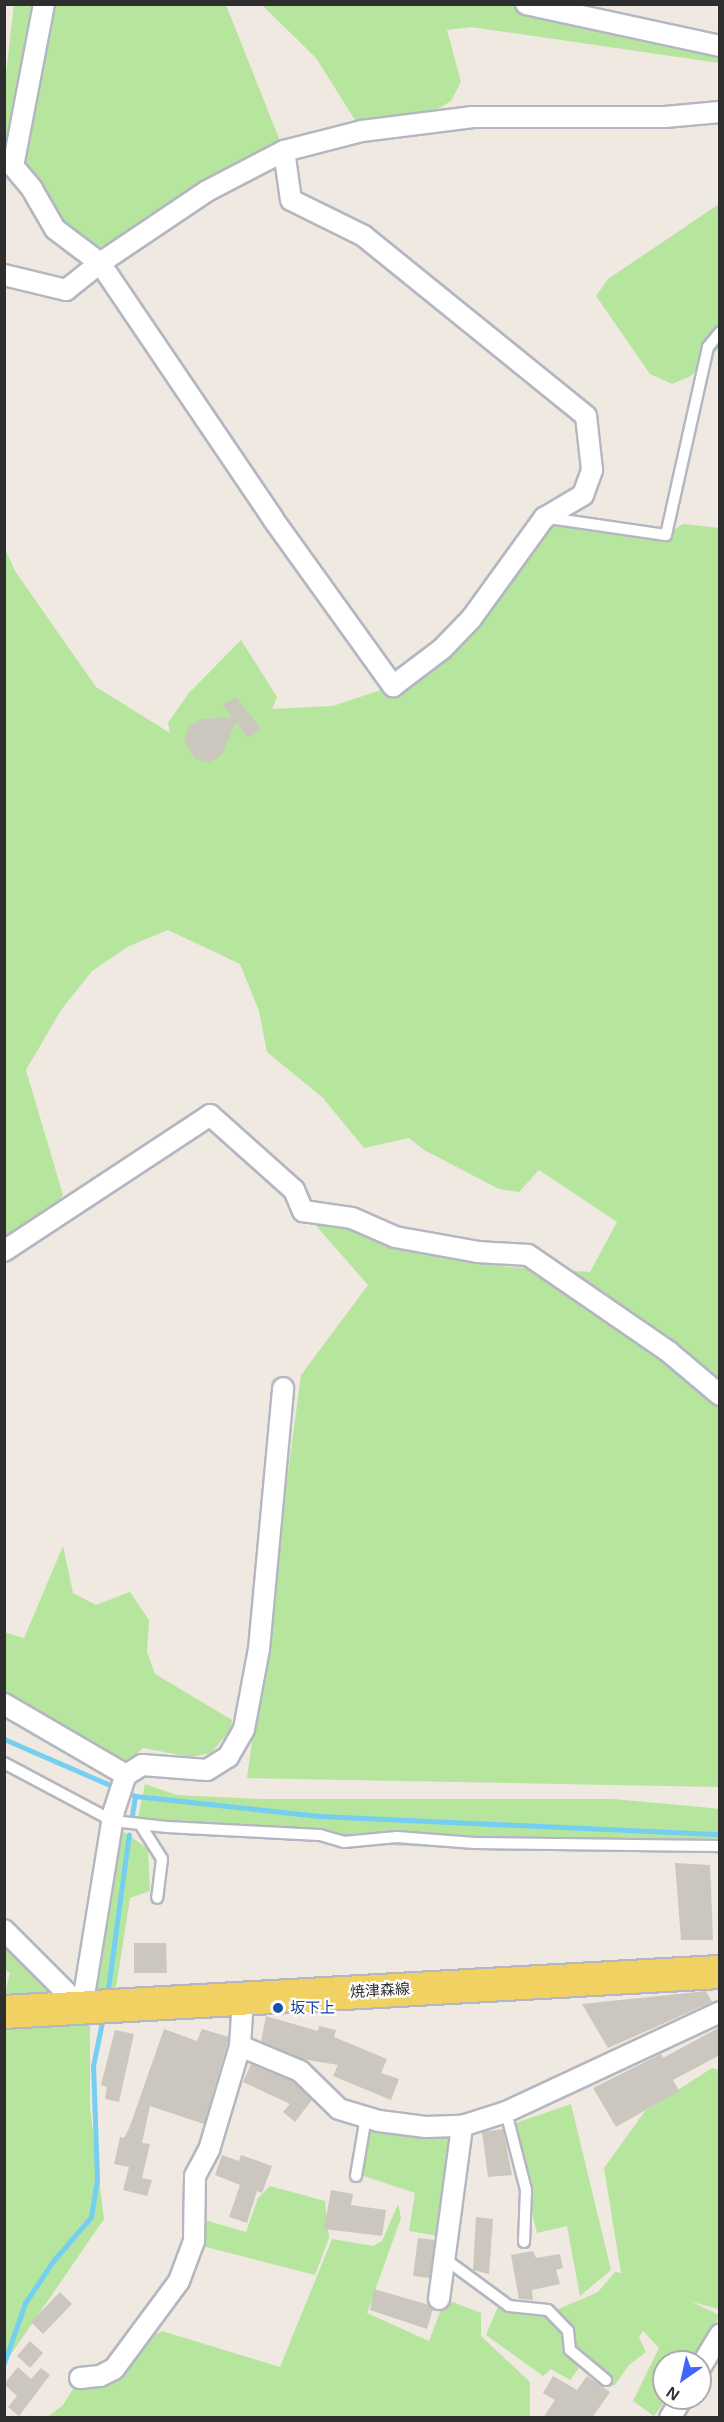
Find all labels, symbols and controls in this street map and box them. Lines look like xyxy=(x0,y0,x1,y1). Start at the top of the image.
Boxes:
street label: 焼津森線 xyxy=(350,1979,410,2001)
place label: 坂下上 xyxy=(290,1999,335,2017)
marker: 坂下上 xyxy=(271,2001,285,2015)
north arrow xyxy=(652,2350,712,2410)
text: N xyxy=(663,2383,682,2404)

